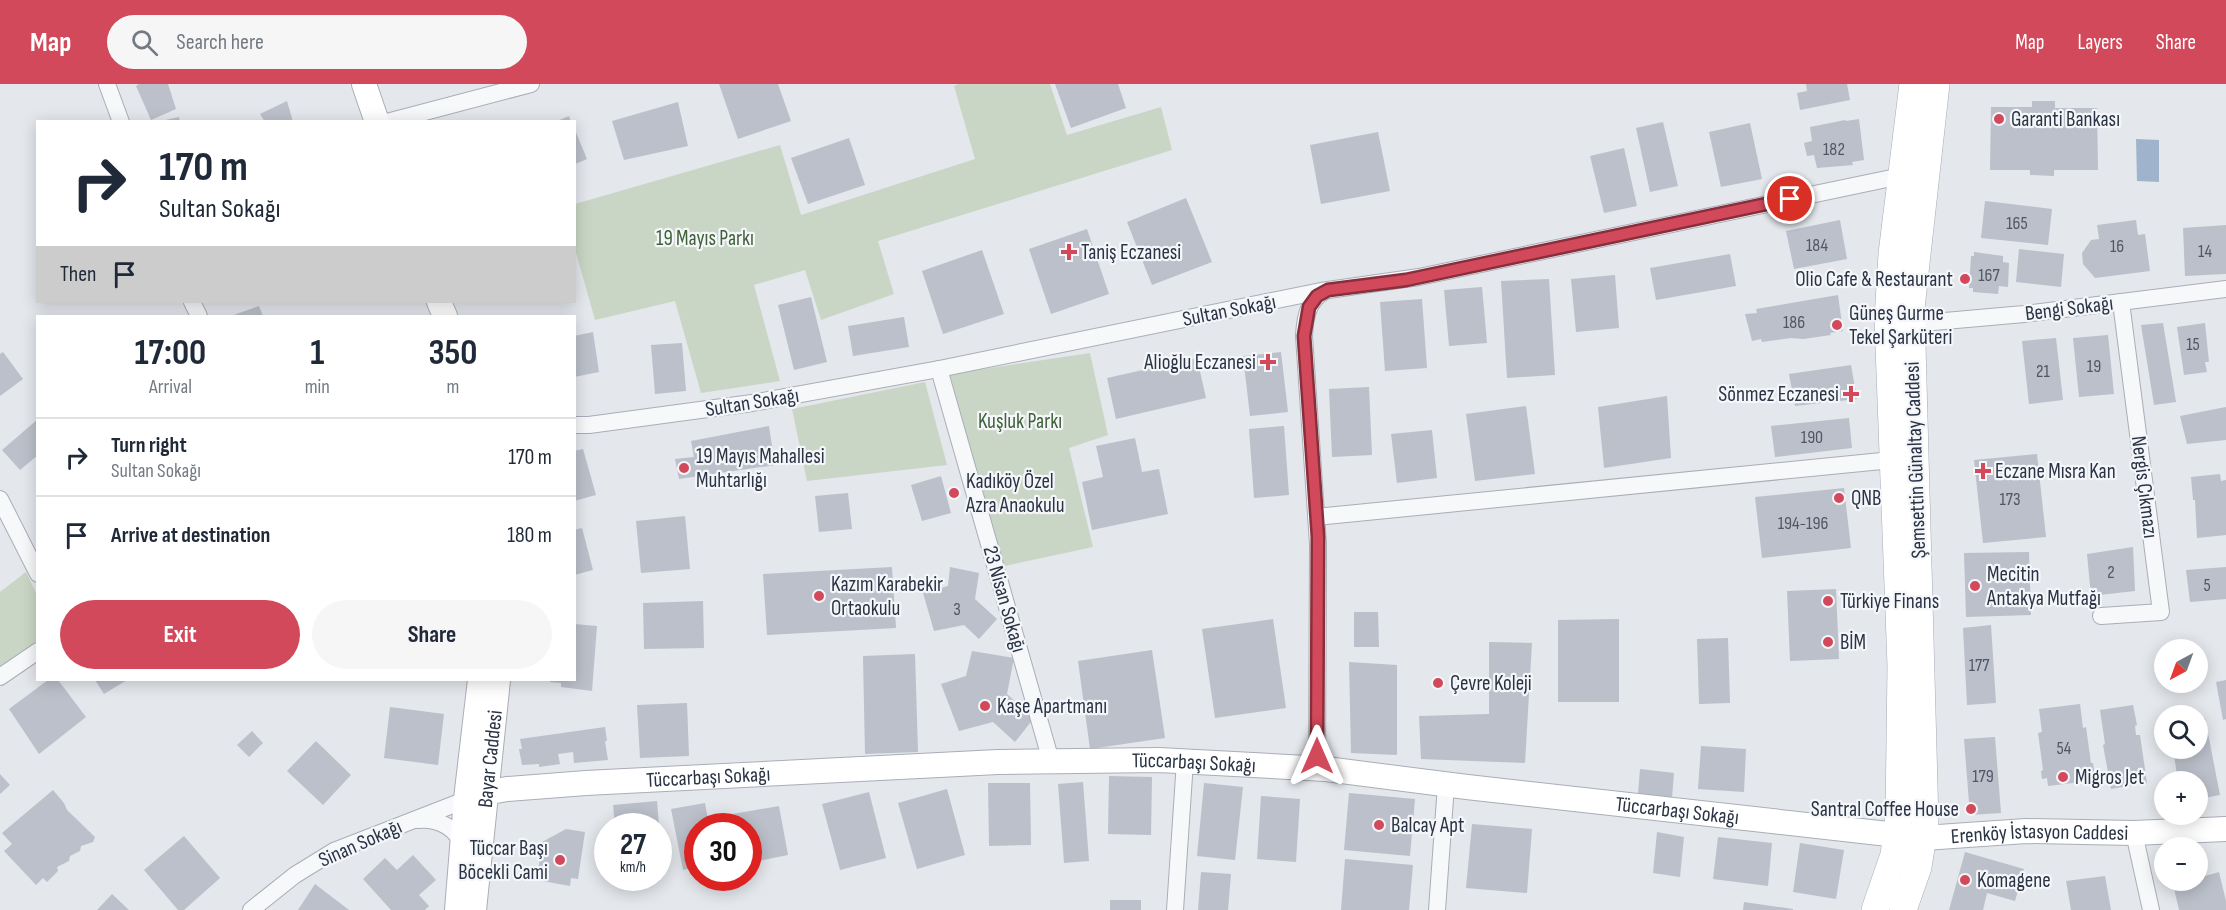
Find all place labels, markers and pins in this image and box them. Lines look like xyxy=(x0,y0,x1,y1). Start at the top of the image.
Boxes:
place label: Garanti Bankası xyxy=(2011,107,2120,132)
marker: Garanti Bankası xyxy=(1992,112,2006,126)
pin xyxy=(1764,173,1815,224)
place label: Taniş Eczanesi xyxy=(1081,240,1181,265)
marker: Taniş Eczanesi xyxy=(1062,245,1076,259)
place label: Olio Cafe & Restaurant xyxy=(1795,267,1953,292)
marker: Olio Cafe & Restaurant xyxy=(1958,272,1972,286)
place label: Güneş Gurme Tekel Şarküteri xyxy=(1849,301,1952,350)
marker: Güneş Gurme Tekel Şarküteri xyxy=(1830,318,1844,332)
place label: Alioğlu Eczanesi xyxy=(1143,350,1256,375)
marker: Alioğlu Eczanesi xyxy=(1261,355,1275,369)
place label: Sönmez Eczanesi xyxy=(1718,382,1839,407)
marker: Sönmez Eczanesi xyxy=(1844,387,1858,401)
place label: 19 Mayıs Mahallesi Muhtarlığı xyxy=(696,444,825,493)
place label: Eczane Mısra Kan xyxy=(1995,459,2116,484)
marker: 19 Mayıs Mahallesi Muhtarlığı xyxy=(677,461,691,475)
marker: Eczane Mısra Kan xyxy=(1976,464,1990,478)
place label: Kadıköy Özel Azra Anaokulu xyxy=(965,469,1064,518)
marker: Kadıköy Özel Azra Anaokulu xyxy=(947,486,961,500)
place label: QNB xyxy=(1851,486,1881,511)
marker: QNB xyxy=(1832,491,1846,505)
place label: Mecitin Antakya Mutfağı xyxy=(1986,562,2101,611)
place label: Kazım Karabekir Ortaokulu xyxy=(831,572,943,621)
marker: Mecitin Antakya Mutfağı xyxy=(1968,579,1982,593)
marker: Kazım Karabekir Ortaokulu xyxy=(812,589,826,603)
place label: Türkiye Finans xyxy=(1840,589,1939,614)
marker: Türkiye Finans xyxy=(1821,594,1835,608)
place label: BİM xyxy=(1840,630,1866,655)
marker: BİM xyxy=(1821,635,1835,649)
place label: Çevre Koleji xyxy=(1450,671,1532,696)
marker: Çevre Koleji xyxy=(1431,676,1445,690)
place label: Kaşe Apartmanı xyxy=(997,694,1107,719)
marker: Kaşe Apartmanı xyxy=(978,699,992,713)
place label: Migros Jet xyxy=(2075,765,2144,790)
marker: Migros Jet xyxy=(2056,770,2070,784)
place label: Santral Coffee House xyxy=(1811,797,1959,822)
marker: Santral Coffee House xyxy=(1964,802,1978,816)
place label: Balcay Apt xyxy=(1391,813,1464,838)
marker: Balcay Apt xyxy=(1372,818,1386,832)
place label: Tüccar Başı Böcekli Cami xyxy=(458,836,548,885)
marker: Tüccar Başı Böcekli Cami xyxy=(553,853,567,867)
place label: Komagene xyxy=(1977,868,2051,893)
marker: Komagene xyxy=(1958,873,1972,887)

